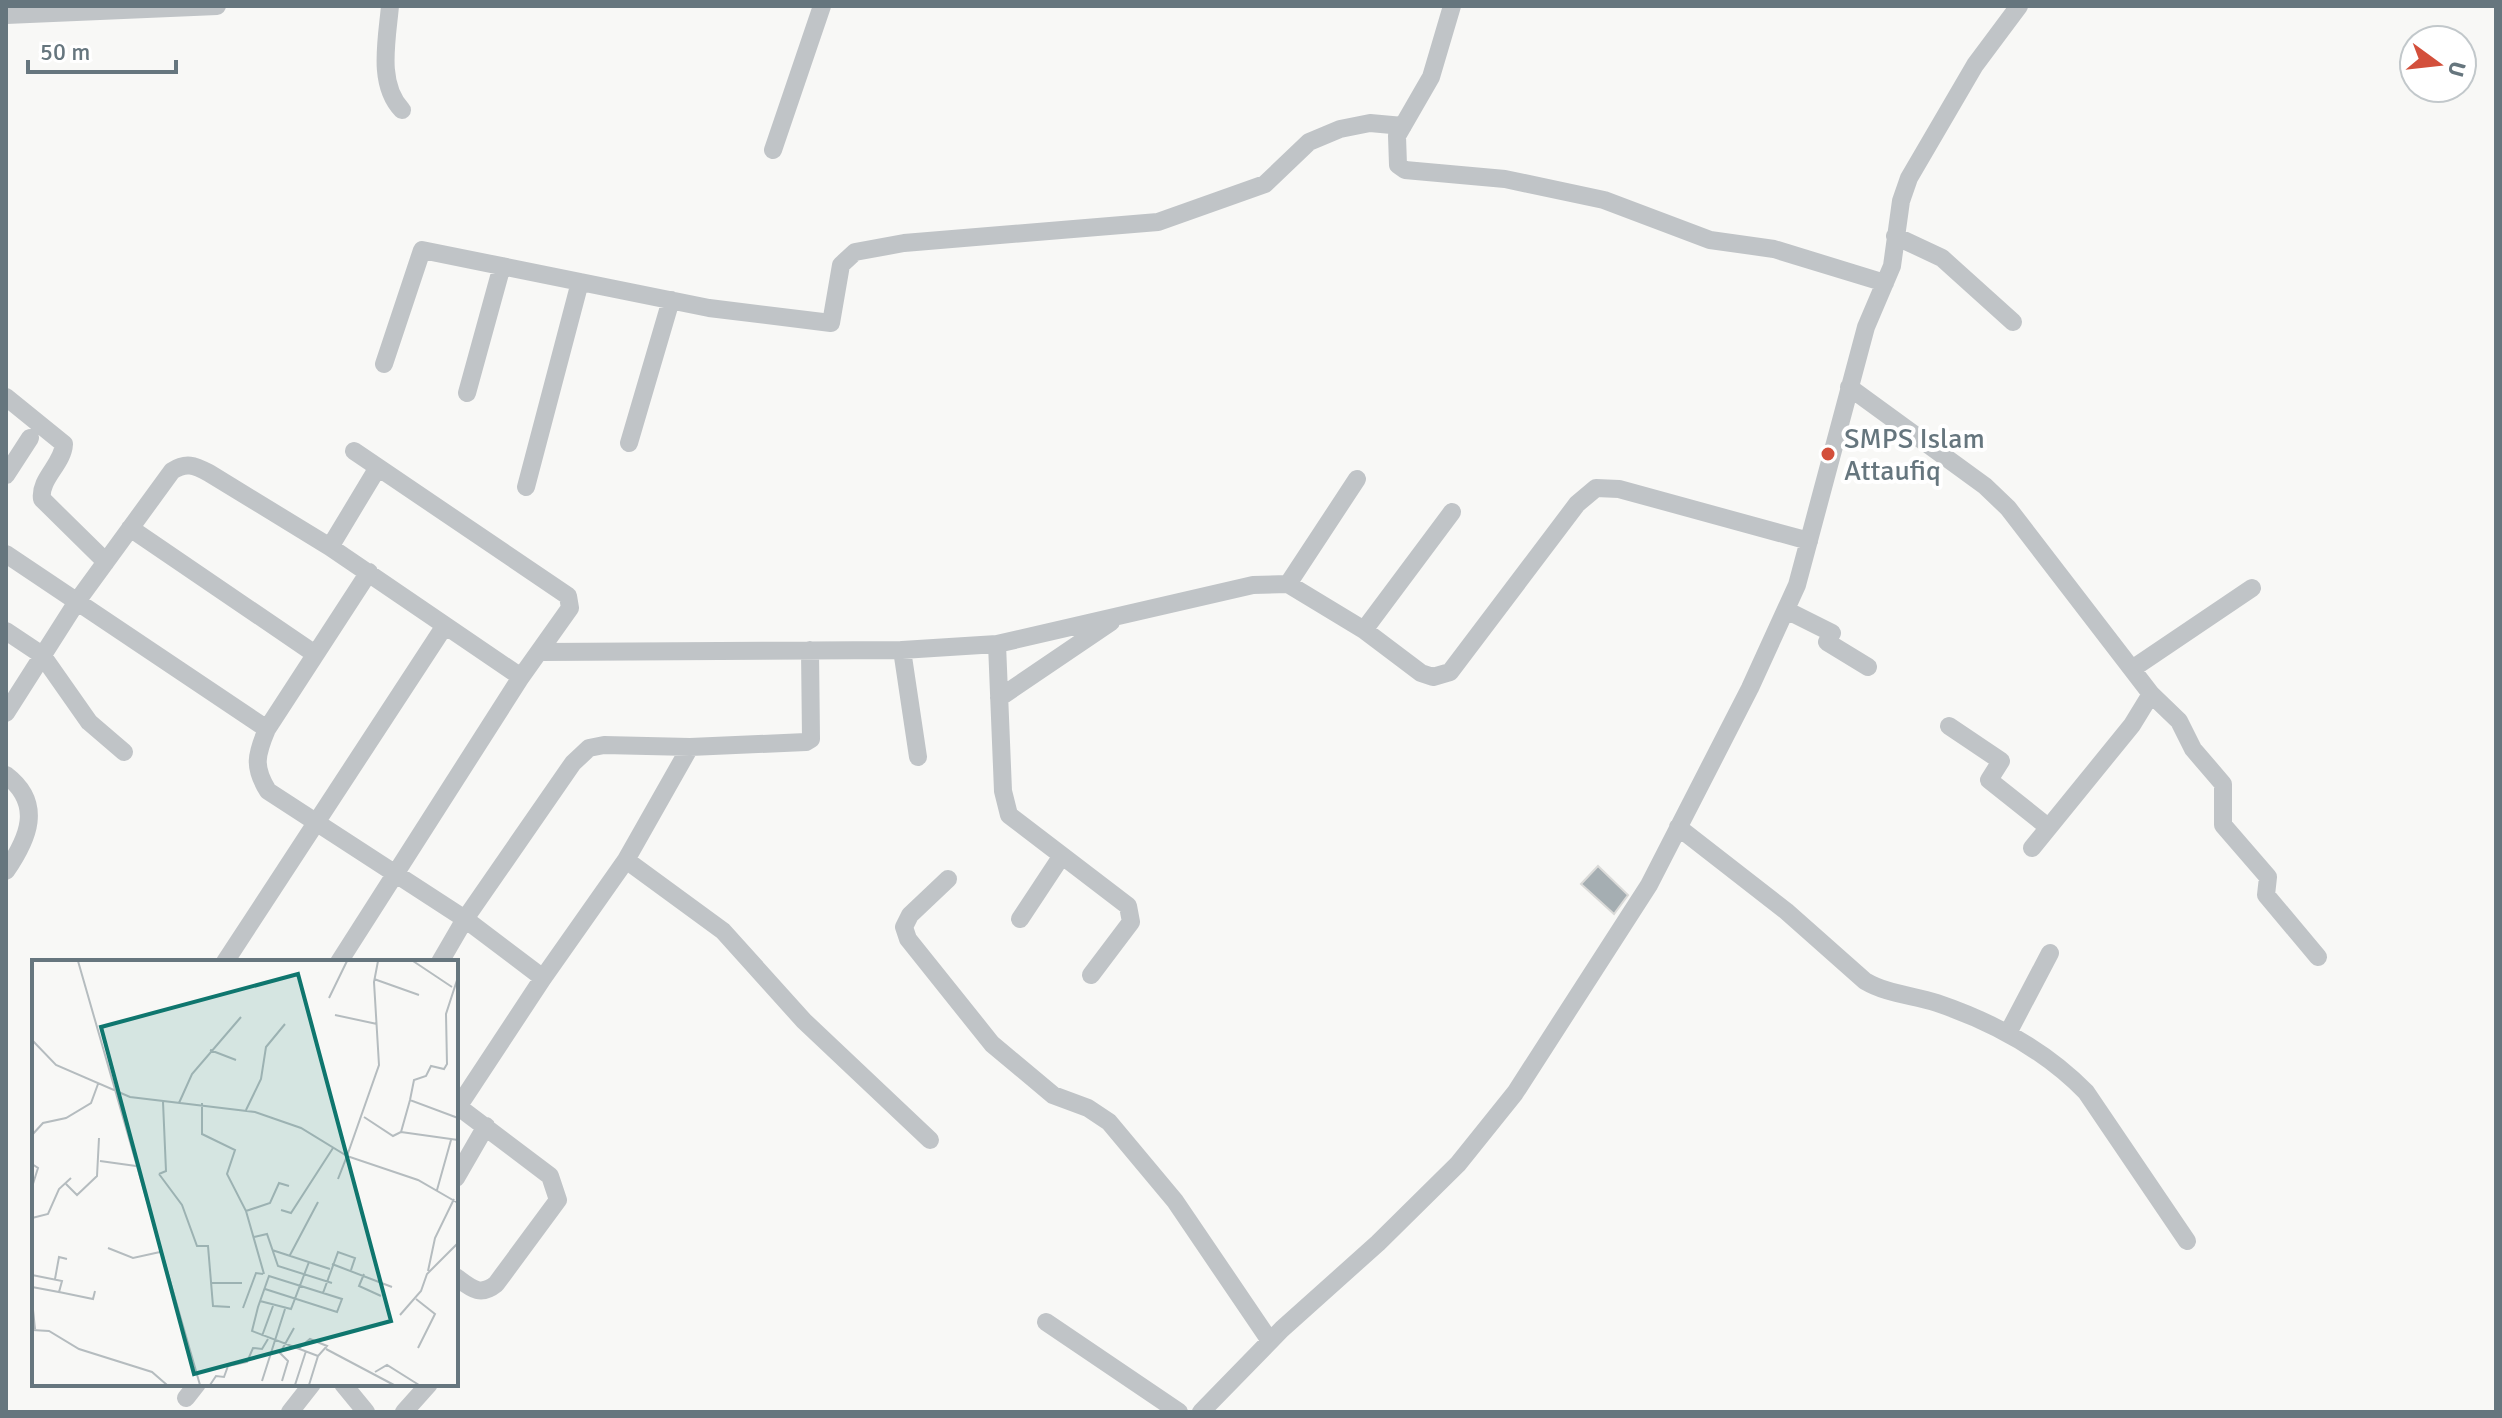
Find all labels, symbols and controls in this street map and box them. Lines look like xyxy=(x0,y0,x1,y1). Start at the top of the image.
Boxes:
scale bar xyxy=(28,24,176,74)
north arrow xyxy=(2398,24,2478,104)
text: 50 m xyxy=(40,37,90,67)
text: U xyxy=(2442,58,2472,80)
place label: SMPS Islam Attaufiq xyxy=(1844,422,1985,488)
marker: SMPS Islam Attaufiq xyxy=(1819,445,1837,463)
inset map xyxy=(32,960,458,1386)

